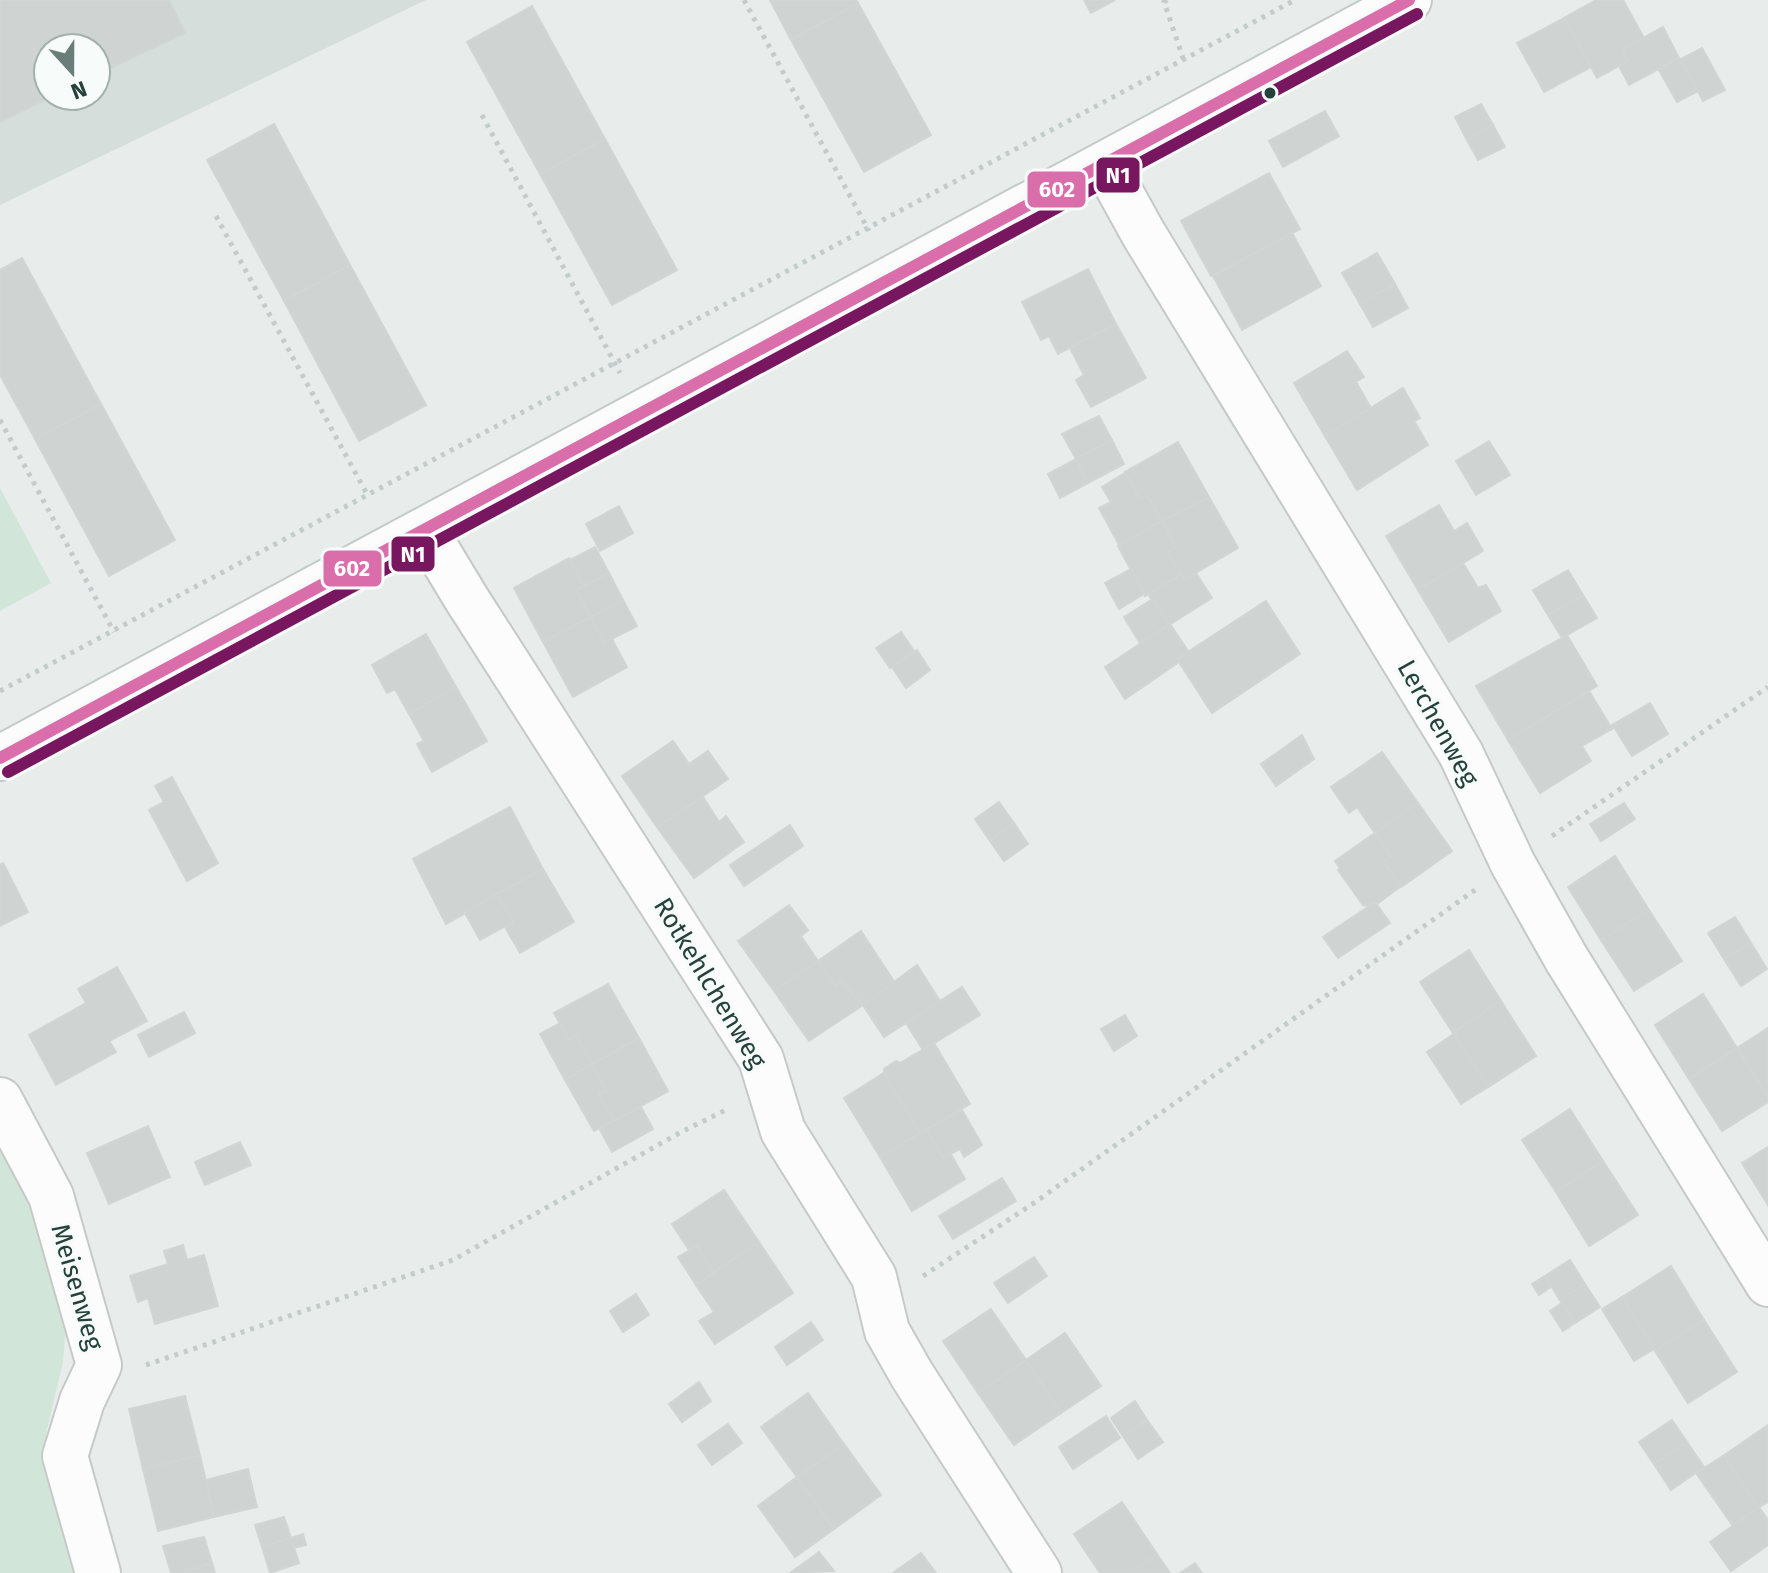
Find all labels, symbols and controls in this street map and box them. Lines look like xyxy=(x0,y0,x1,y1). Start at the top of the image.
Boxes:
north arrow xyxy=(32,32,112,112)
text: N xyxy=(67,75,91,105)
unlabelled marker xyxy=(1262,85,1278,101)
line badge: N1 xyxy=(1095,156,1141,194)
text: N1 xyxy=(1106,162,1130,189)
line badge: 602 xyxy=(1026,170,1087,209)
text: 602 xyxy=(1039,176,1075,203)
line badge: N1 xyxy=(390,535,436,573)
text: N1 xyxy=(401,541,425,568)
line badge: 602 xyxy=(322,549,383,588)
text: 602 xyxy=(334,555,370,582)
street label: Lerchenweg xyxy=(1391,655,1486,792)
street label: Rotkehlchenweg xyxy=(647,892,773,1074)
street label: Meisenweg xyxy=(44,1220,110,1354)

